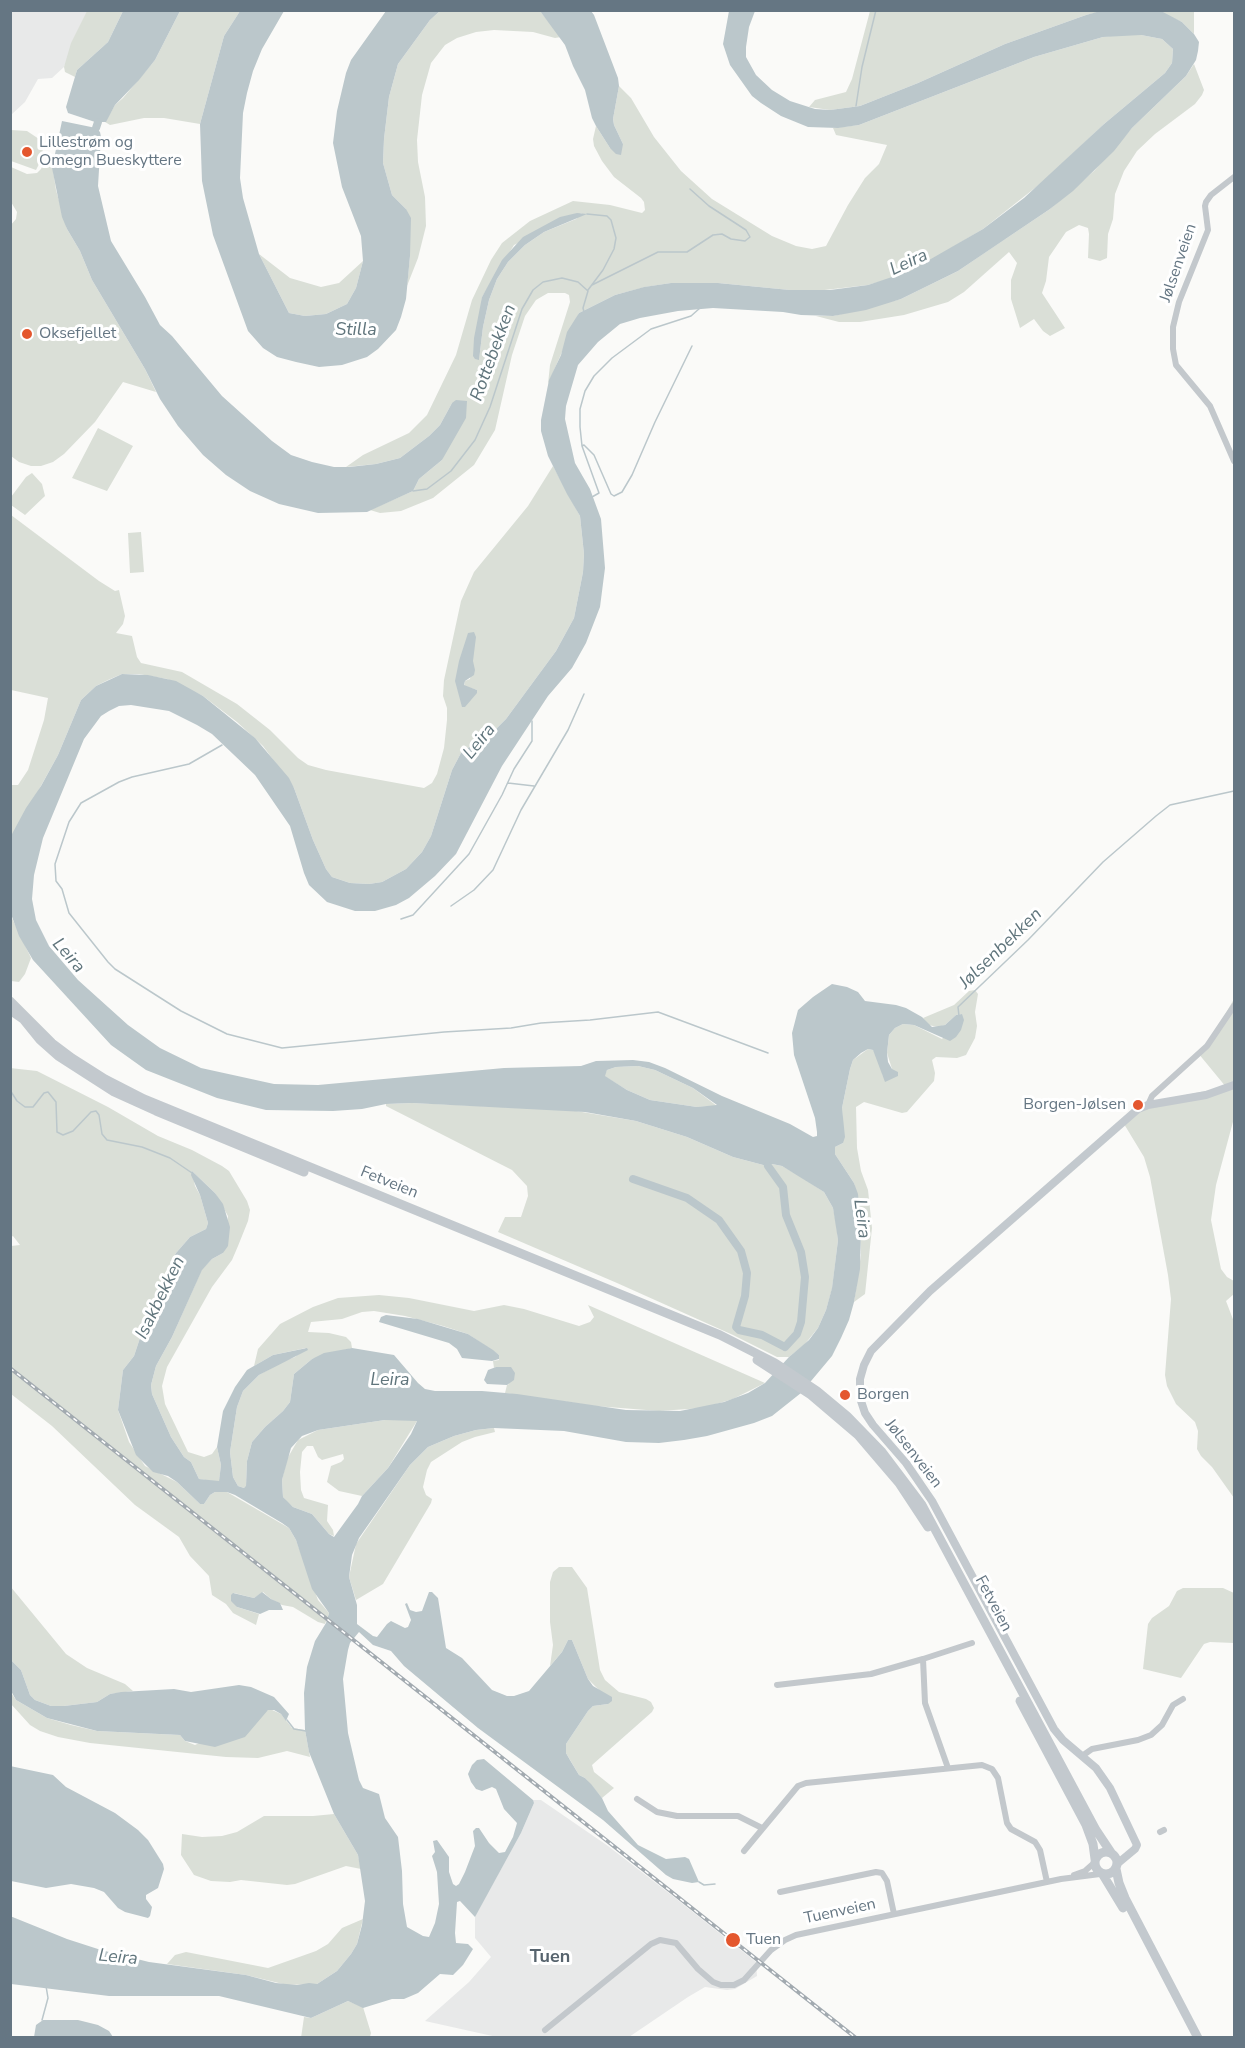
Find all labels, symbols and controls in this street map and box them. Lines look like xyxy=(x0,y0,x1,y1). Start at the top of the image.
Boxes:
place label: Lillestrøm og Omegn Bueskyttere xyxy=(39,133,182,171)
marker: Lillestrøm og Omegn Bueskyttere xyxy=(20,145,34,159)
street label: Jølsenveien xyxy=(1157,221,1201,305)
water label: Leira xyxy=(887,245,931,281)
water label: Rottebekken xyxy=(467,302,521,404)
water label: Stilla xyxy=(335,320,377,342)
place label: Oksefjellet xyxy=(39,324,116,344)
marker: Oksefjellet xyxy=(20,327,34,341)
water label: Leira xyxy=(459,720,501,764)
water label: Jølsenbekken xyxy=(955,904,1047,994)
water label: Leira xyxy=(47,934,89,978)
place label: Borgen-Jølsen xyxy=(1023,1095,1126,1115)
marker: Borgen-Jølsen xyxy=(1131,1098,1145,1112)
street label: Fetveien xyxy=(357,1163,421,1203)
water label: Leira xyxy=(848,1198,874,1240)
water label: Isakbekken xyxy=(132,1253,190,1343)
water label: Leira xyxy=(370,1370,410,1392)
place label: Borgen xyxy=(857,1385,909,1405)
marker: Borgen xyxy=(838,1388,852,1402)
street label: Jølsenveien xyxy=(880,1416,946,1492)
street label: Fetveien xyxy=(970,1573,1016,1635)
street label: Tuenveien xyxy=(802,1895,878,1929)
place label: Tuen xyxy=(746,1930,781,1950)
marker: Tuen xyxy=(724,1931,742,1949)
water label: Leira xyxy=(97,1946,139,1970)
district label: Tuen xyxy=(530,1947,570,1969)

